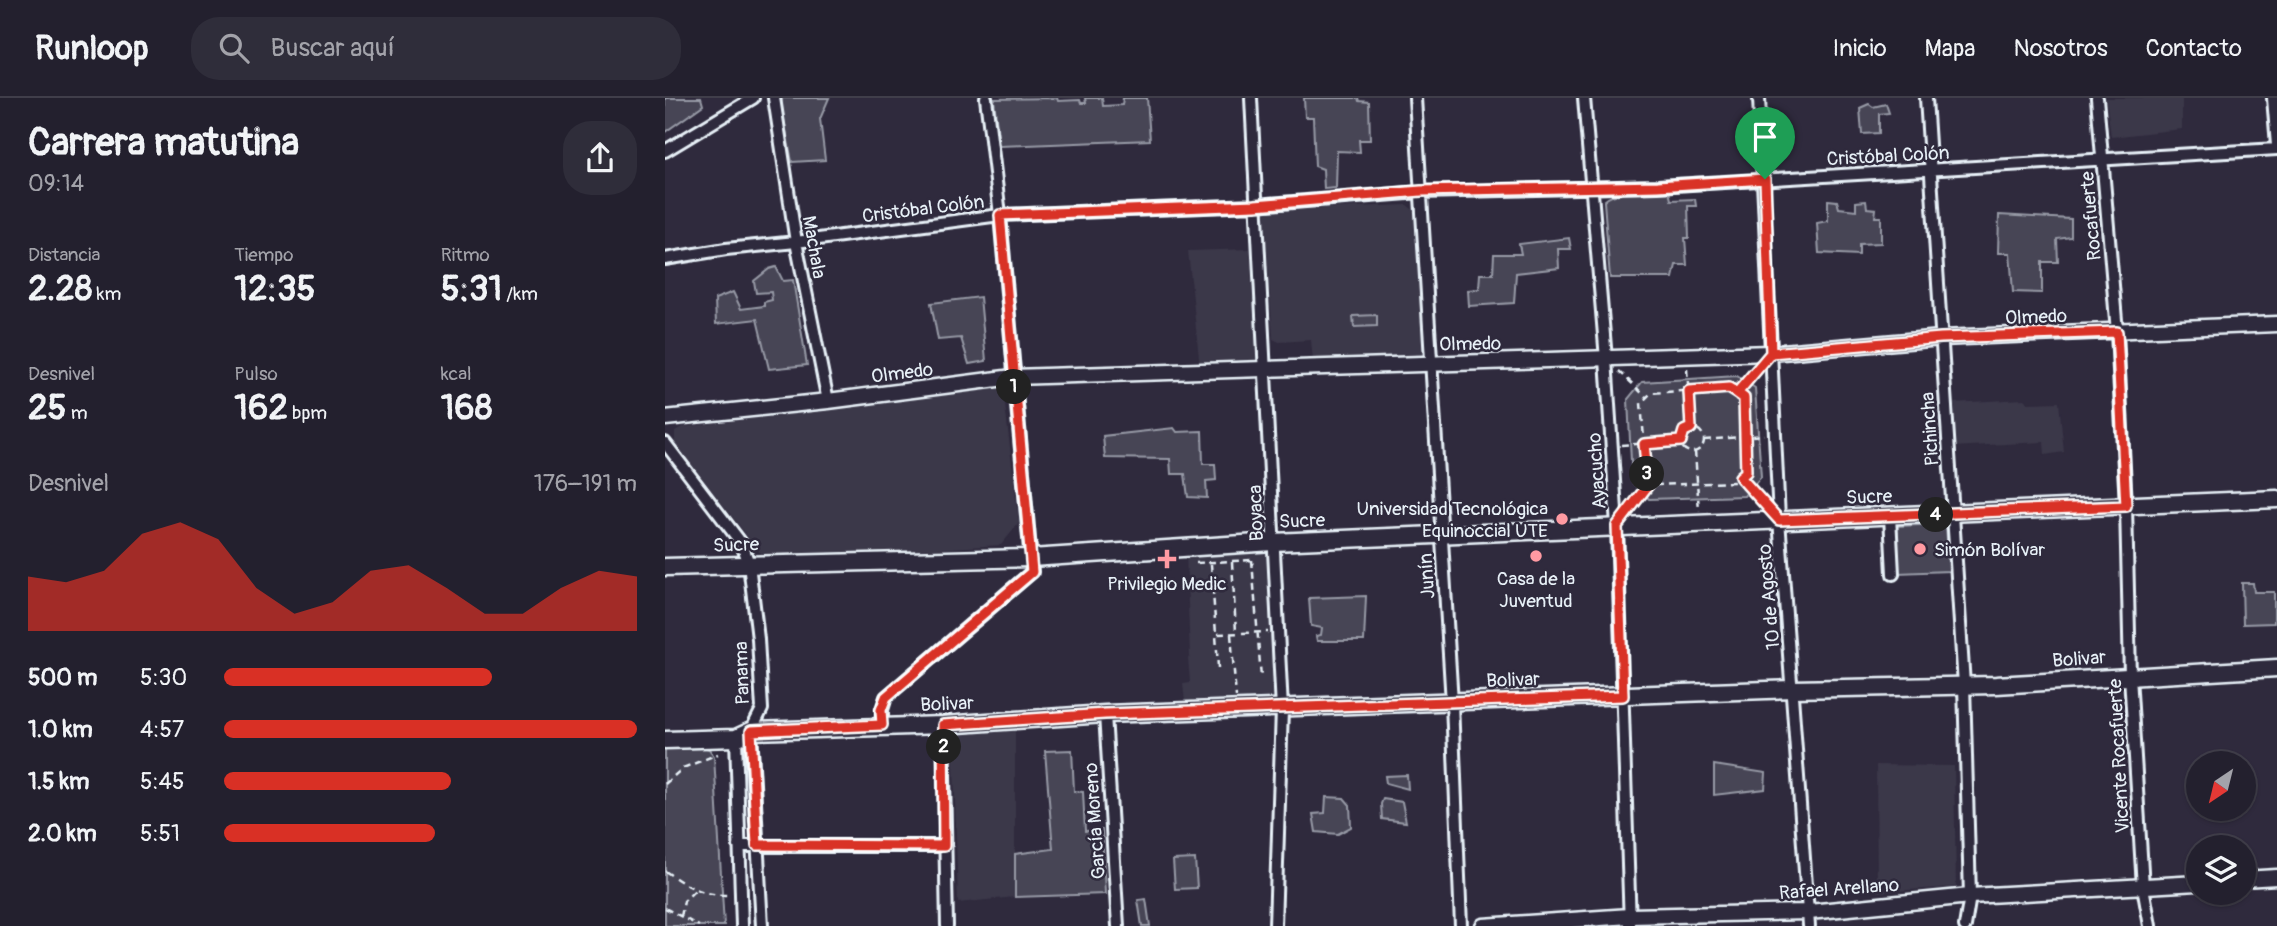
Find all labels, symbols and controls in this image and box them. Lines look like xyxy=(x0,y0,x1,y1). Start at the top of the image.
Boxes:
search box xyxy=(191,17,681,80)
text: Runloop xyxy=(35,28,149,69)
icon: search xyxy=(215,29,253,67)
text: Buscar aquí xyxy=(271,32,395,64)
text: Inicio xyxy=(1833,34,1887,63)
text: Mapa xyxy=(1925,34,1976,63)
text: Nosotros xyxy=(2014,34,2108,63)
text: Contacto xyxy=(2146,34,2242,63)
pin xyxy=(1735,107,1795,179)
icon: arrive xyxy=(1746,118,1784,156)
text: Carrera matutina xyxy=(28,119,299,167)
button: share xyxy=(563,121,637,195)
street label: Cristóbal Colón xyxy=(1826,141,1950,171)
text: 09:14 xyxy=(28,169,84,198)
street label: Rocafuerte xyxy=(2075,170,2107,261)
street label: Cristóbal Colón xyxy=(861,190,986,228)
street label: Machala xyxy=(797,214,831,281)
text: Distancia xyxy=(28,243,100,267)
text: Tiempo xyxy=(234,243,293,267)
text: Ritmo xyxy=(441,243,490,267)
text: 2.28 xyxy=(28,267,92,311)
text: 12:35 xyxy=(234,267,315,311)
text: 5:31 xyxy=(441,267,502,311)
text: km xyxy=(92,282,121,306)
text: /km xyxy=(502,282,538,306)
street label: Olmedo xyxy=(2005,304,2067,330)
street label: Olmedo xyxy=(1439,331,1501,357)
street label: Olmedo xyxy=(870,357,934,389)
text: Desnivel xyxy=(28,362,95,386)
text: Pulso xyxy=(234,362,278,386)
text: kcal xyxy=(441,362,472,386)
pin: 1 xyxy=(997,370,1031,404)
text: 1 xyxy=(1010,374,1017,398)
text: 25 xyxy=(28,386,67,430)
text: 162 xyxy=(234,386,288,430)
text: 168 xyxy=(441,386,492,430)
street label: Pichincha xyxy=(1915,391,1945,467)
text: m xyxy=(67,401,88,425)
text: bpm xyxy=(288,401,327,425)
street label: Ayacucho xyxy=(1582,432,1612,510)
pin: 3 xyxy=(1629,456,1665,492)
text: 3 xyxy=(1641,461,1652,485)
text: Desnivel xyxy=(28,469,109,498)
text: 176–191 m xyxy=(534,469,637,498)
street label: Boyaca xyxy=(1243,484,1269,542)
street label: Sucre xyxy=(1846,484,1893,510)
place label: Universidad Tecnológica Equinoccial UTE xyxy=(1356,497,1548,543)
pin: 4 xyxy=(1919,498,1953,532)
text: 4 xyxy=(1930,502,1941,526)
street label: Sucre xyxy=(1279,508,1326,534)
marker: Universidad Tecnológica Equinoccial UTE xyxy=(1554,511,1570,527)
street label: Sucre xyxy=(713,532,760,558)
place label: Simón Bolívar xyxy=(1934,538,2045,562)
marker: Simón Bolívar xyxy=(1912,541,1928,557)
street label: 10 de Agosto xyxy=(1752,543,1786,651)
marker: Casa de la Juventud xyxy=(1528,548,1544,564)
marker: Privilegio Medic xyxy=(1157,549,1177,569)
street label: Junín xyxy=(1413,552,1441,599)
place label: Casa de la Juventud xyxy=(1497,567,1575,613)
place label: Privilegio Medic xyxy=(1107,572,1227,596)
street label: Panama xyxy=(729,641,755,705)
street label: Bolivar xyxy=(2051,645,2107,673)
text: 500 m xyxy=(28,663,97,692)
text: 5:30 xyxy=(140,663,187,692)
street label: Bolivar xyxy=(1486,667,1540,693)
street label: Vicente Rocafuerte xyxy=(2103,678,2135,834)
street label: Bolivar xyxy=(920,691,974,717)
text: 1.0 km xyxy=(28,715,93,744)
text: 4:57 xyxy=(140,715,184,744)
pin: 2 xyxy=(927,730,961,764)
text: 2 xyxy=(938,734,949,758)
north arrow xyxy=(2186,751,2256,821)
map controls xyxy=(2186,751,2256,905)
street label: García Moreno xyxy=(1079,762,1111,880)
text: 1.5 km xyxy=(28,767,90,796)
text: 5:45 xyxy=(140,767,184,796)
text: 2.0 km xyxy=(28,819,97,848)
text: 5:51 xyxy=(140,819,180,848)
button: layers xyxy=(2186,835,2256,905)
street label: Rafael Arellano xyxy=(1778,873,1900,905)

